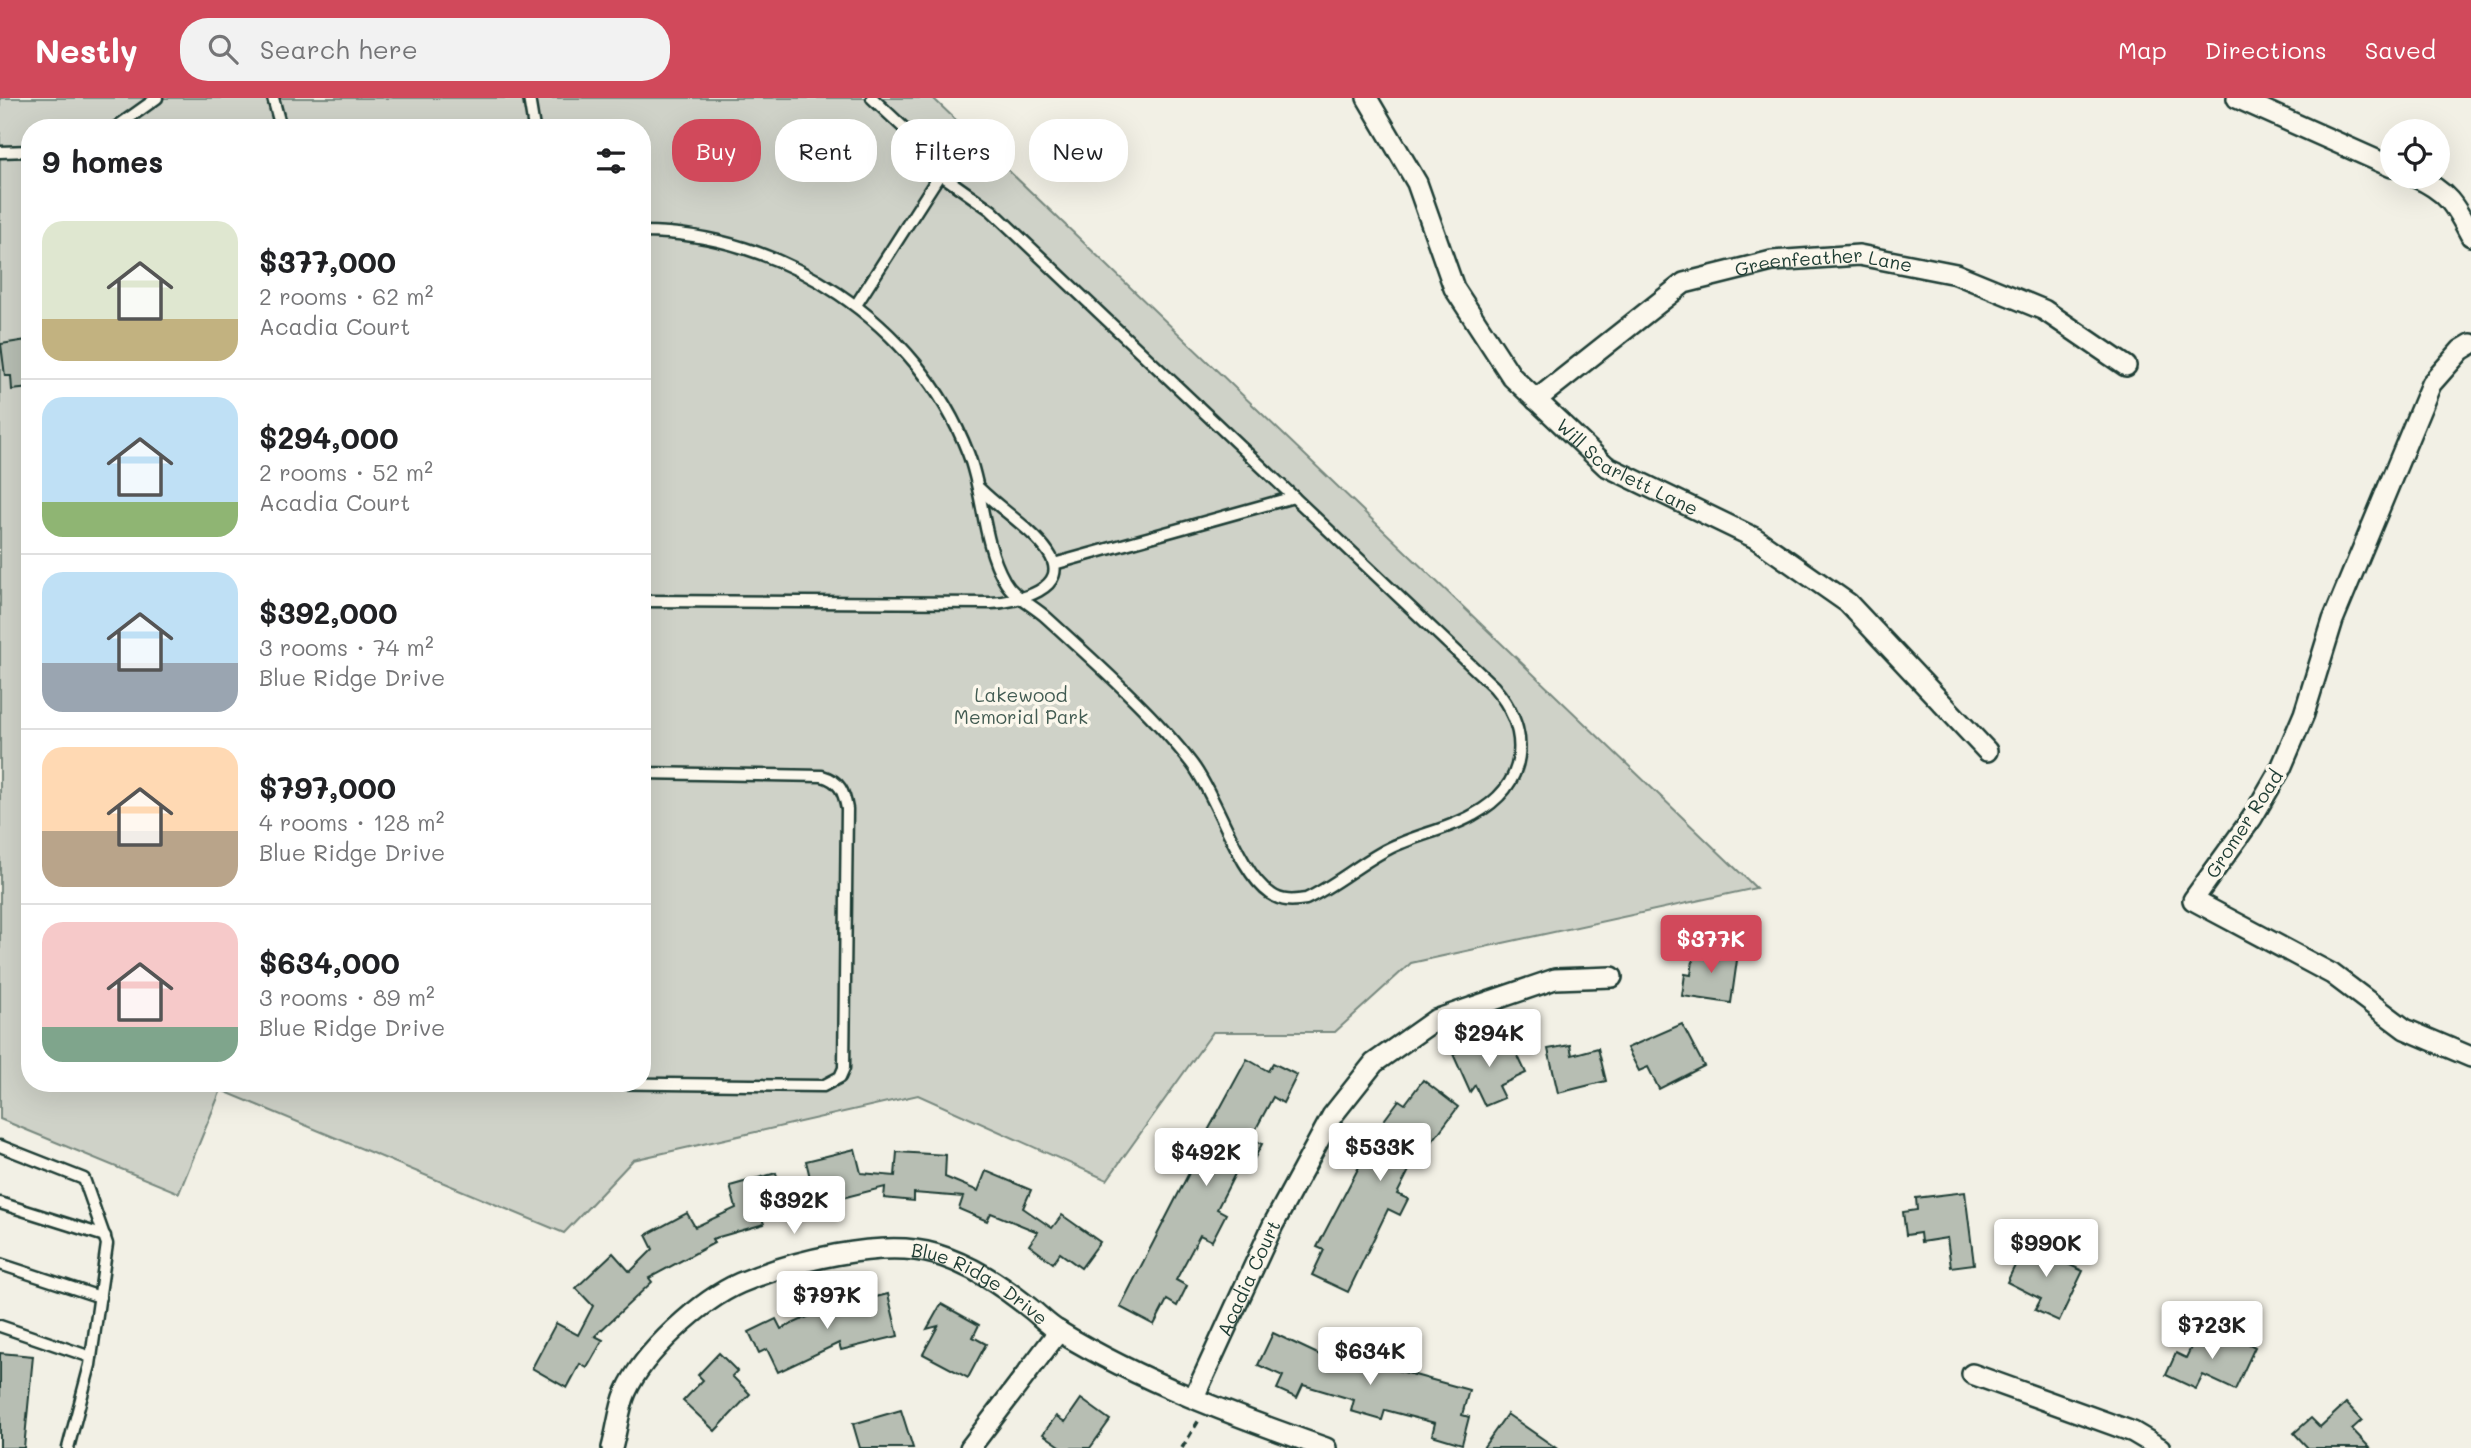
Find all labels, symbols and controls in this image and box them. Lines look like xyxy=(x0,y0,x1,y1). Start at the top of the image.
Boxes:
search box xyxy=(180,18,670,81)
text: Nestly xyxy=(35,28,138,71)
icon: search xyxy=(204,30,242,68)
text: Search here xyxy=(260,32,418,66)
text: Map xyxy=(2118,34,2167,65)
text: Directions xyxy=(2205,34,2327,65)
text: Saved xyxy=(2365,34,2436,65)
chip: Buy xyxy=(672,119,761,182)
chip: Rent xyxy=(775,119,877,182)
chip: Filters xyxy=(891,119,1015,182)
chip: New xyxy=(1029,119,1128,182)
map controls xyxy=(2380,119,2450,189)
button: locate xyxy=(2380,119,2450,189)
text: 9 homes xyxy=(42,141,163,181)
icon: filters xyxy=(592,142,630,180)
text: $377,000 xyxy=(259,241,396,281)
street label: Greenfeather Lane xyxy=(1732,242,1915,282)
icon: home xyxy=(98,249,182,333)
text: 2 rooms · 62 m² xyxy=(259,281,433,311)
text: Acadia Court xyxy=(259,311,410,341)
street label: Will Scarlett Lane xyxy=(1551,412,1702,521)
text: $294,000 xyxy=(259,417,398,457)
icon: home xyxy=(98,425,182,509)
text: 2 rooms · 52 m² xyxy=(259,457,433,487)
text: Acadia Court xyxy=(259,487,410,517)
text: $392,000 xyxy=(259,592,397,632)
icon: home xyxy=(98,600,182,684)
text: 3 rooms · 74 m² xyxy=(259,632,434,662)
text: Blue Ridge Drive xyxy=(259,662,445,692)
park label: Lakewood Memorial Park xyxy=(954,682,1088,729)
street label: Gromer Road xyxy=(2199,765,2288,883)
text: $797,000 xyxy=(259,767,396,807)
icon: home xyxy=(98,775,182,859)
text: 4 rooms · 128 m² xyxy=(259,807,444,837)
text: Blue Ridge Drive xyxy=(259,837,445,867)
pin: $377K xyxy=(1662,916,1760,975)
text: $377K xyxy=(1677,923,1745,953)
text: $634,000 xyxy=(259,942,400,982)
icon: home xyxy=(98,950,182,1034)
text: 3 rooms · 89 m² xyxy=(259,982,435,1012)
pin: $294K xyxy=(1440,1010,1538,1069)
text: Blue Ridge Drive xyxy=(259,1012,445,1042)
text: $294K xyxy=(1454,1017,1524,1047)
pin: $533K xyxy=(1331,1124,1429,1183)
pin: $492K xyxy=(1157,1128,1255,1188)
text: $533K xyxy=(1345,1131,1415,1161)
text: $492K xyxy=(1171,1136,1241,1166)
pin: $392K xyxy=(745,1176,843,1236)
text: $392K xyxy=(759,1184,829,1214)
street label: Acadia Court xyxy=(1211,1215,1286,1340)
pin: $990K xyxy=(1997,1220,2095,1279)
text: $990K xyxy=(2010,1227,2082,1257)
street label: Blue Ridge Drive xyxy=(910,1237,1054,1330)
pin: $797K xyxy=(778,1272,876,1331)
text: $797K xyxy=(793,1279,861,1309)
pin: $723K xyxy=(2163,1302,2261,1361)
text: $723K xyxy=(2178,1309,2246,1339)
pin: $634K xyxy=(1321,1328,1419,1387)
text: $634K xyxy=(1334,1335,1406,1365)

